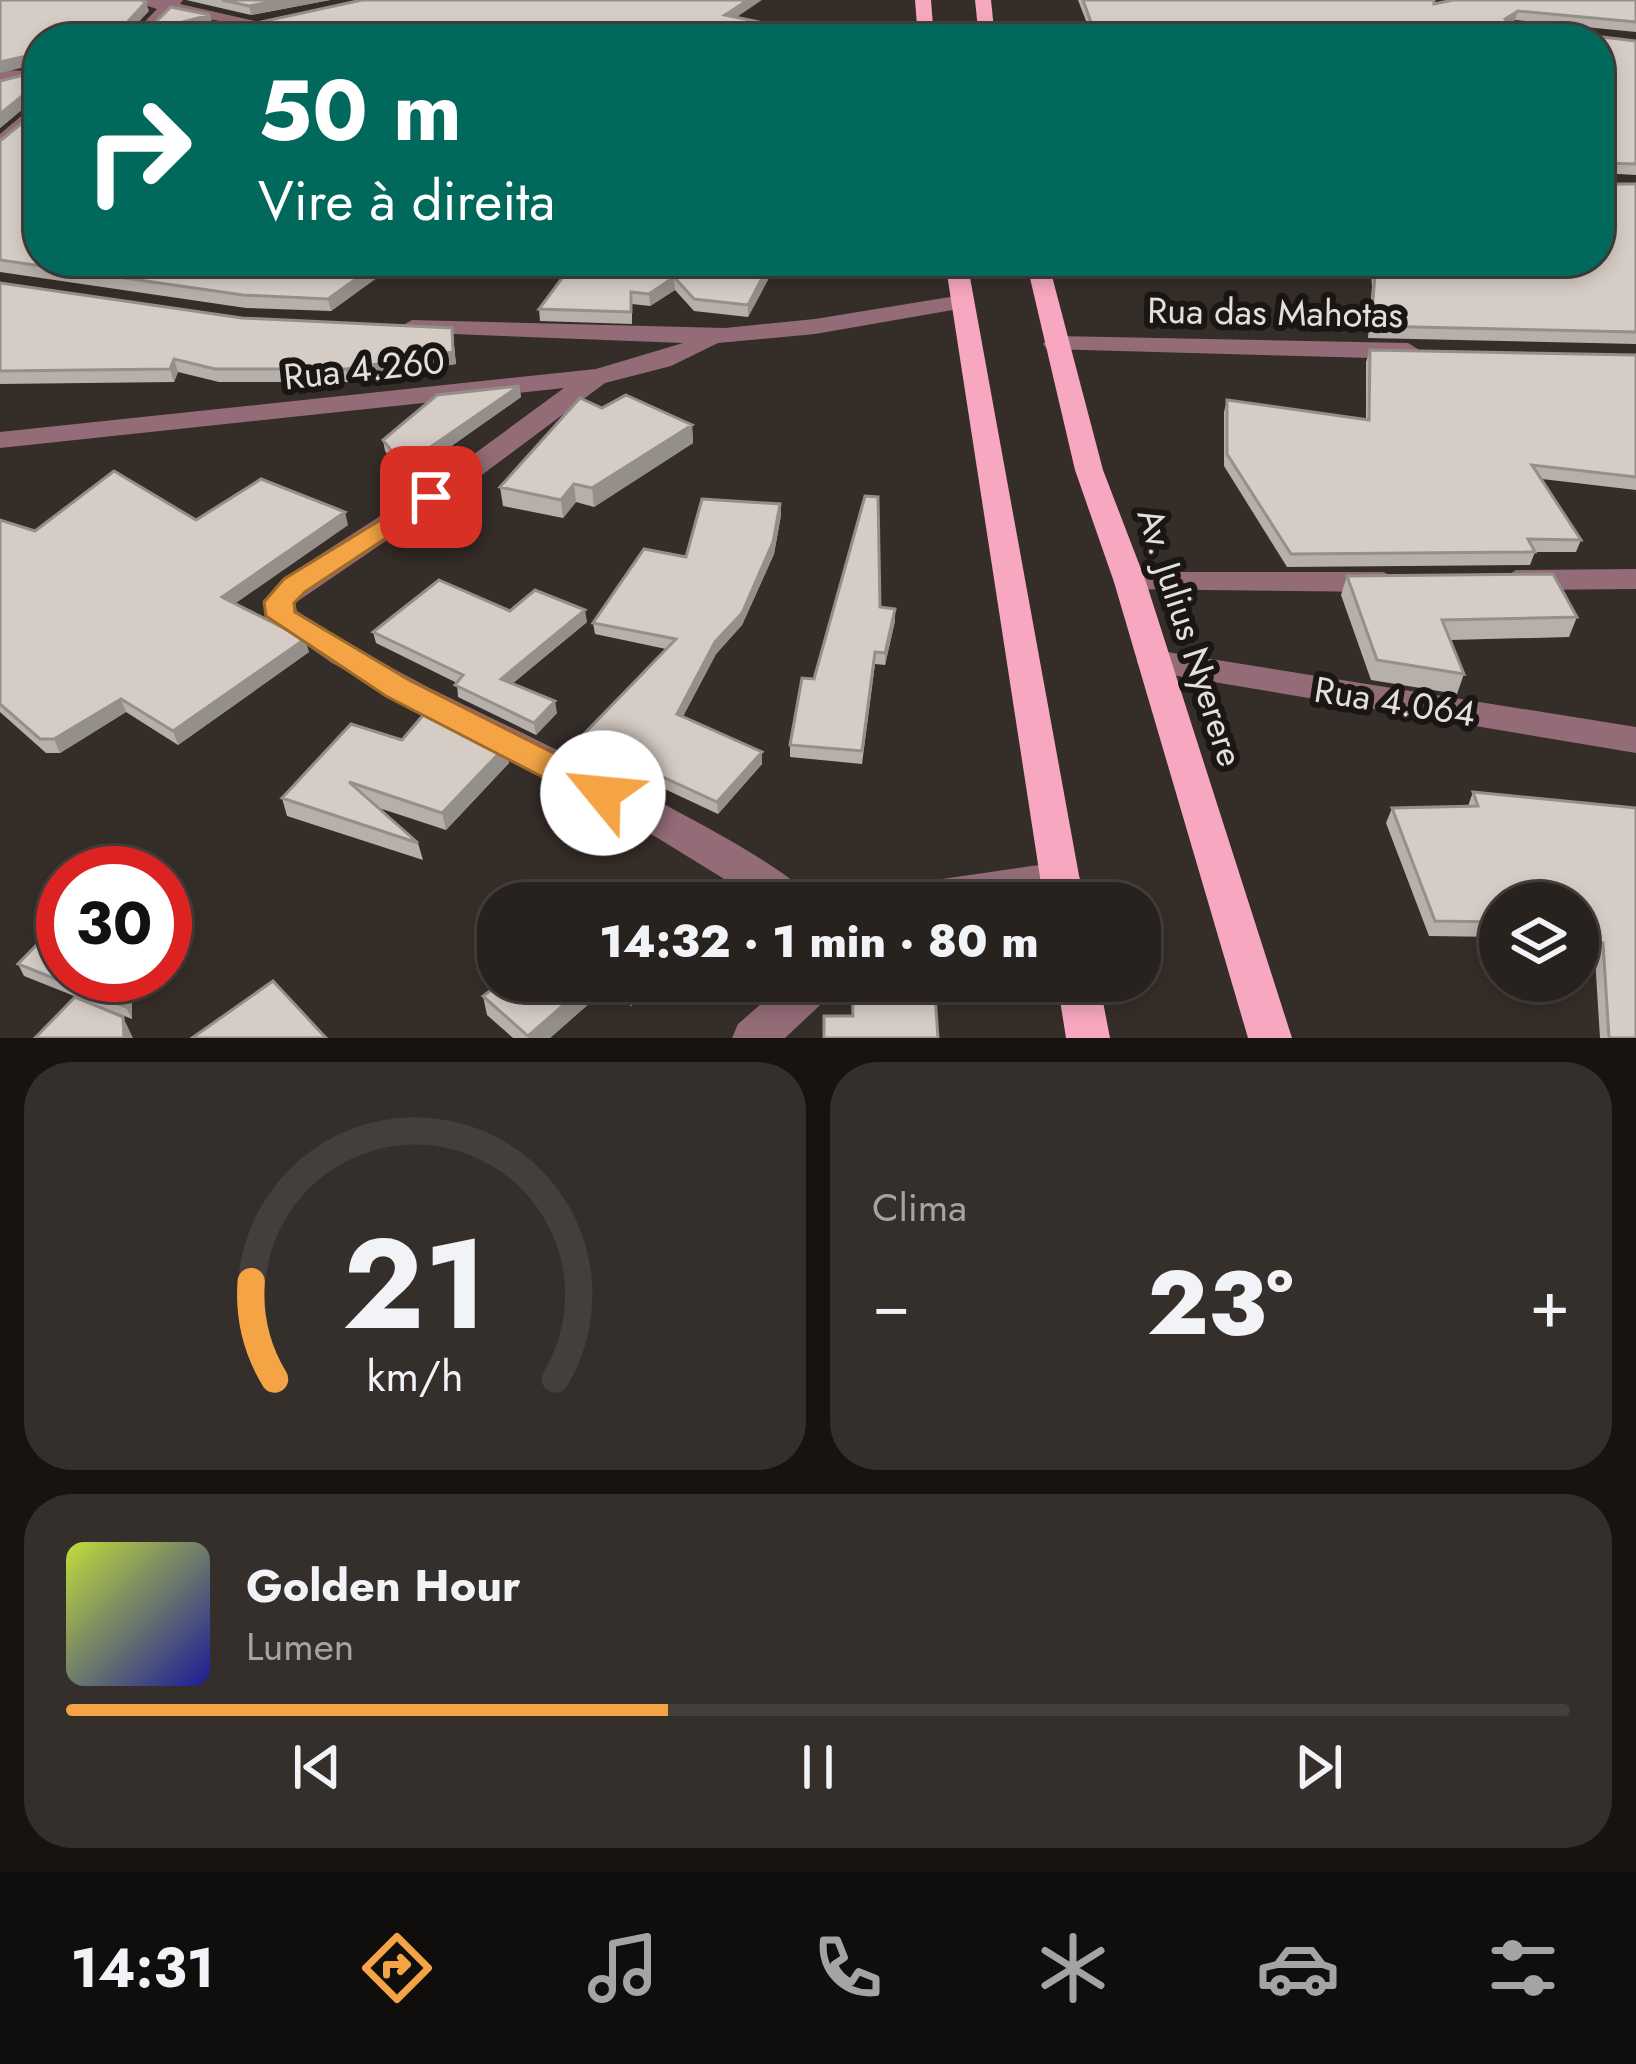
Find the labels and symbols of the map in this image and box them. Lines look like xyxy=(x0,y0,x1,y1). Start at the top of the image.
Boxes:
street label: Rua das Mahotas xyxy=(1147,284,1403,340)
street label: Rua 4.260 xyxy=(281,334,447,402)
pin xyxy=(380,446,482,548)
street label: Av. Julius Nyerere xyxy=(1125,501,1257,773)
street label: Rua 4.064 xyxy=(1311,663,1479,739)
position arrow xyxy=(540,730,666,856)
speed limit sign: 30 xyxy=(36,846,192,1002)

